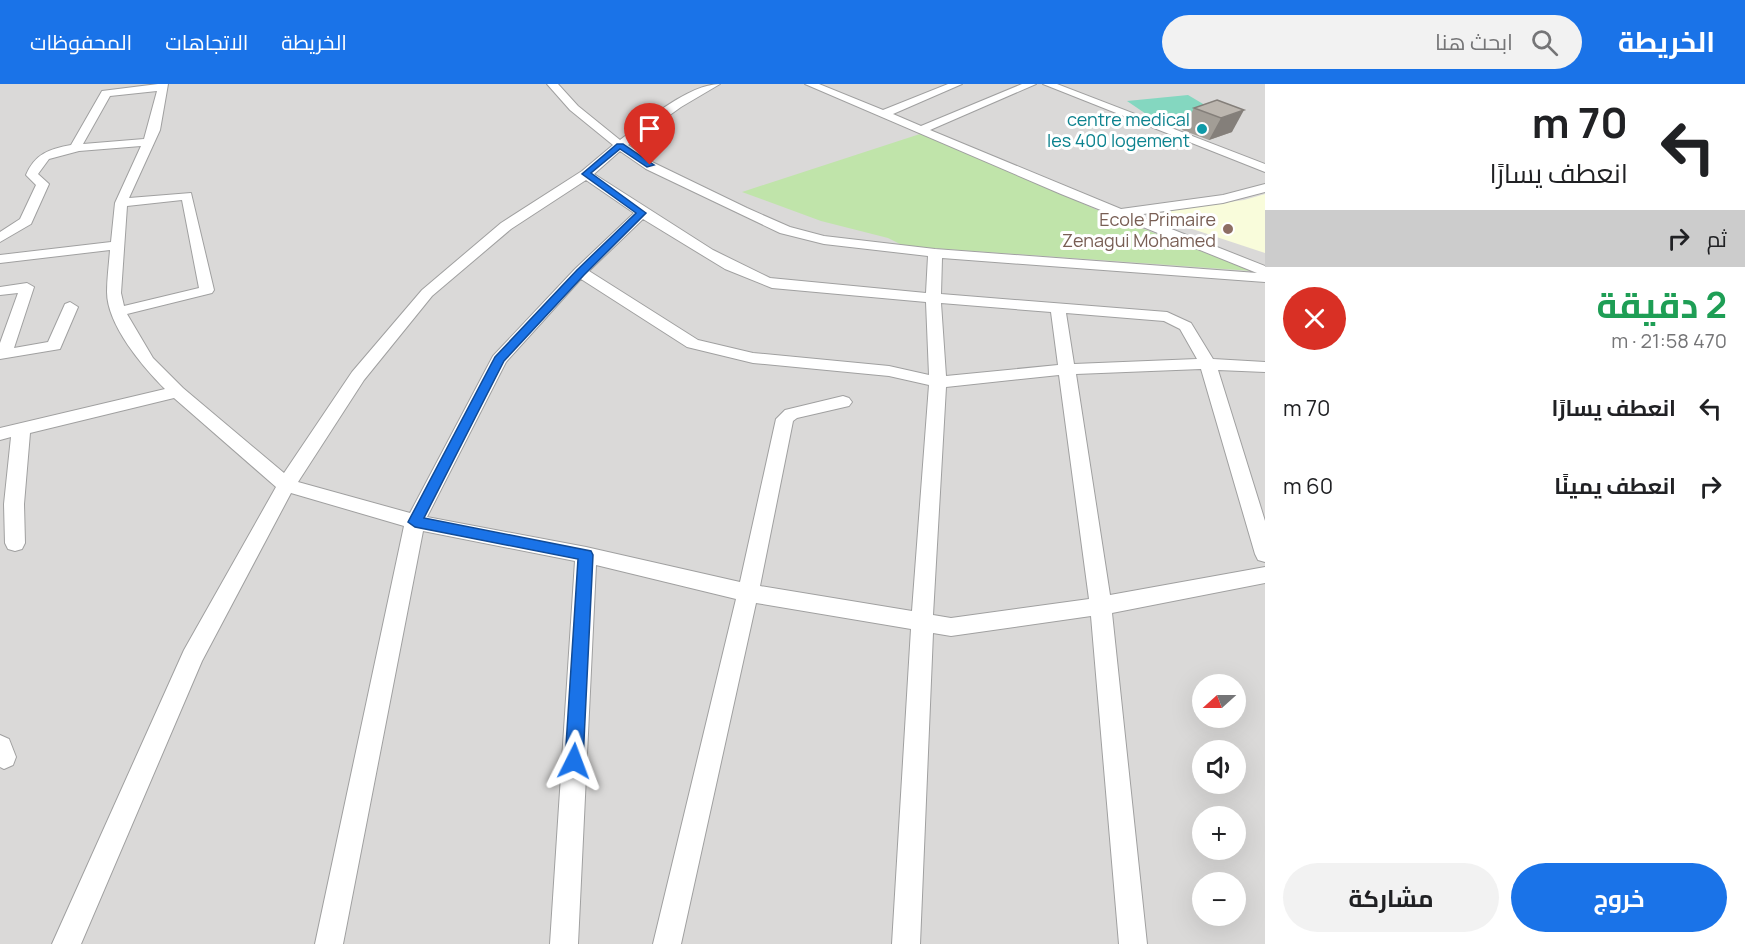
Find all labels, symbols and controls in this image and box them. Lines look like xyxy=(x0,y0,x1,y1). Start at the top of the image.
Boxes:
search box xyxy=(1162,15,1582,69)
text: الخريطة xyxy=(1618,22,1715,60)
icon: search xyxy=(1528,26,1561,59)
text: ابحث هنا xyxy=(1435,27,1513,57)
text: المحفوظات xyxy=(30,28,132,56)
text: الاتجاهات xyxy=(165,28,248,56)
text: الخريطة xyxy=(281,28,347,56)
text: 70 m xyxy=(1532,93,1628,151)
pin xyxy=(624,103,675,165)
place label: centre medical les 400 logement xyxy=(1047,107,1190,152)
icon: left xyxy=(1649,108,1727,186)
icon: arrive xyxy=(633,112,666,145)
marker: centre medical les 400 logement xyxy=(1195,122,1209,136)
text: انعطف يسارًا xyxy=(1489,154,1628,191)
place label: Ecole Primaire Zenagui Mohamed xyxy=(1062,207,1216,252)
marker: Ecole Primaire Zenagui Mohamed xyxy=(1221,222,1235,236)
icon: right xyxy=(1662,222,1695,255)
text: ثم xyxy=(1707,224,1727,254)
text: 2 دقيقة xyxy=(1597,280,1727,329)
button: close xyxy=(1283,287,1346,350)
text: 470 m · 21:58 xyxy=(1611,327,1727,354)
icon: left xyxy=(1694,392,1727,425)
text: 70 m xyxy=(1283,393,1331,423)
text: انعطف يسارًا xyxy=(1552,393,1676,423)
icon: right xyxy=(1694,470,1727,503)
text: 60 m xyxy=(1283,471,1333,501)
text: انعطف يمينًا xyxy=(1554,471,1676,501)
north arrow xyxy=(1192,674,1246,728)
map controls xyxy=(1192,674,1246,926)
position arrow xyxy=(542,729,606,793)
button: sound xyxy=(1192,740,1246,794)
button: + xyxy=(1192,806,1246,860)
button: مشاركة xyxy=(1283,863,1499,932)
button: خروج xyxy=(1511,863,1727,932)
button: − xyxy=(1192,872,1246,926)

